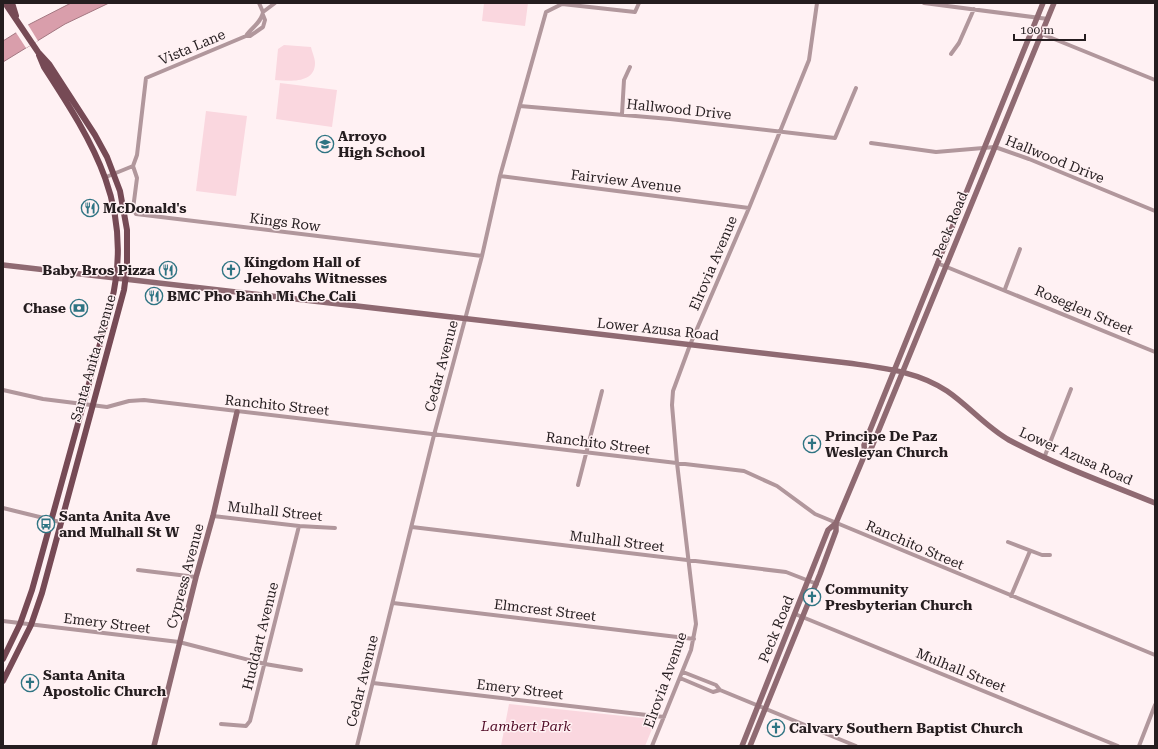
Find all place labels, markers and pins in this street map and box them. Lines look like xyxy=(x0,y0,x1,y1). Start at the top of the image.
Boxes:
place label: Arroyo High School xyxy=(338,128,425,160)
school or university icon: Arroyo High School xyxy=(315,134,335,154)
restaurant icon: McDonald's xyxy=(80,198,100,218)
place label: McDonald's xyxy=(103,200,186,216)
place label: Kingdom Hall of Jehovahs Witnesses xyxy=(244,254,387,286)
restaurant icon: Baby Bros Pizza xyxy=(158,260,178,280)
church icon: Kingdom Hall of Jehovahs Witnesses xyxy=(221,260,241,280)
place label: Baby Bros Pizza xyxy=(42,262,156,278)
restaurant icon: BMC Pho Banh Mi Che Cali xyxy=(144,286,164,306)
place label: BMC Pho Banh Mi Che Cali xyxy=(167,288,356,304)
bank icon: Chase xyxy=(69,298,89,318)
place label: Chase xyxy=(23,300,66,316)
place label: Principe De Paz Wesleyan Church xyxy=(825,428,949,460)
church icon: Principe De Paz Wesleyan Church xyxy=(802,434,822,454)
place label: Santa Anita Ave and Mulhall St W xyxy=(59,508,180,540)
bus stop icon: Santa Anita Ave and Mulhall St W xyxy=(36,514,56,534)
place label: Community Presbyterian Church xyxy=(825,581,973,613)
church icon: Community Presbyterian Church xyxy=(802,587,822,607)
place label: Santa Anita Apostolic Church xyxy=(43,667,167,699)
church icon: Santa Anita Apostolic Church xyxy=(20,673,40,693)
church icon: Calvary Southern Baptist Church xyxy=(766,718,786,738)
place label: Calvary Southern Baptist Church xyxy=(789,720,1024,736)

